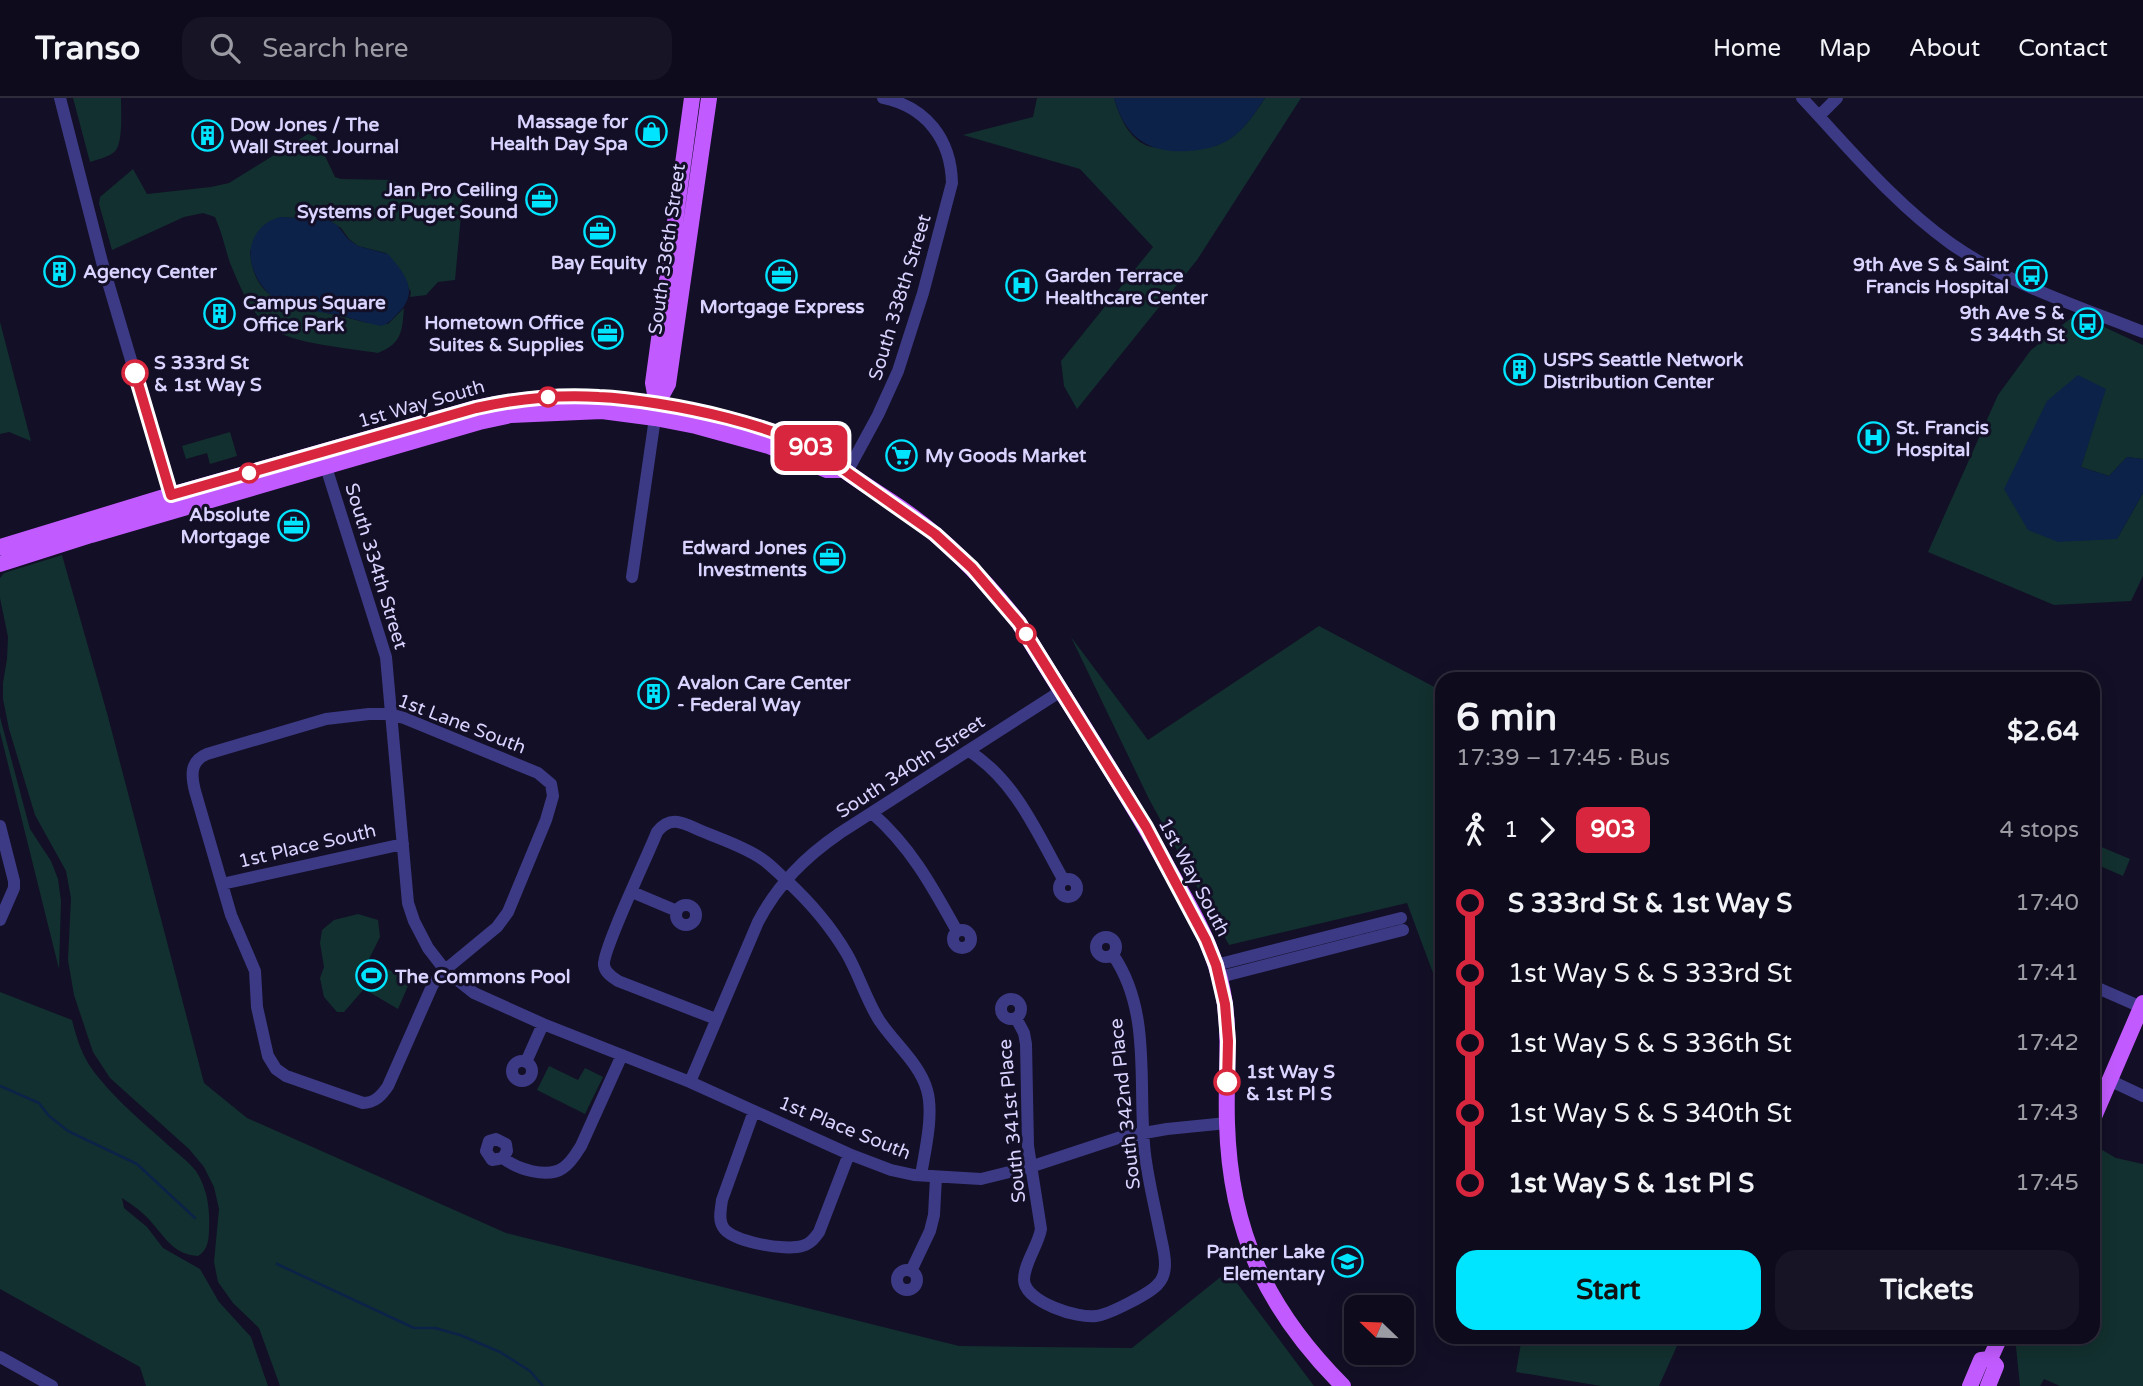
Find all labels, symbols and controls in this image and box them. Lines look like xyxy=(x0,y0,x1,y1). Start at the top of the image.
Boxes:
search box xyxy=(182,17,672,80)
text: Transo xyxy=(35,29,140,68)
icon: search xyxy=(206,29,244,67)
text: Search here xyxy=(262,33,409,64)
text: Home xyxy=(1713,34,1781,63)
text: Map xyxy=(1819,34,1871,63)
text: About xyxy=(1909,34,1980,63)
text: Contact xyxy=(2018,34,2108,63)
place label: Massage for Health Day Spa xyxy=(490,111,629,156)
place label: Dow Jones / The Wall Street Journal xyxy=(230,114,399,158)
shop icon: Massage for Health Day Spa xyxy=(634,115,668,149)
building icon: Dow Jones / The Wall Street Journal xyxy=(190,118,224,152)
street label: South 336th Street xyxy=(644,162,690,336)
place label: Jan Pro Ceiling Systems of Puget Sound xyxy=(297,179,518,224)
office icon: Jan Pro Ceiling Systems of Puget Sound xyxy=(524,183,558,217)
street label: South 338th Street xyxy=(864,212,936,383)
office icon: Bay Equity xyxy=(582,214,616,248)
place label: Bay Equity xyxy=(551,252,648,275)
building icon: Agency Center xyxy=(43,254,77,288)
place label: 9th Ave S & Saint Francis Hospital xyxy=(1853,254,2010,299)
office icon: Mortgage Express xyxy=(765,258,799,292)
bus stop icon: 9th Ave S & Saint Francis Hospital xyxy=(2015,258,2049,292)
place label: Agency Center xyxy=(83,261,217,284)
place label: Garden Terrace Healthcare Center xyxy=(1045,265,1208,309)
hospital icon: Garden Terrace Healthcare Center xyxy=(1005,269,1039,303)
place label: Campus Square Office Park xyxy=(243,292,386,336)
building icon: Campus Square Office Park xyxy=(203,296,237,330)
place label: Mortgage Express xyxy=(700,296,864,319)
place label: 9th Ave S & S 344th St xyxy=(1960,302,2066,346)
bus stop icon: 9th Ave S & S 344th St xyxy=(2071,306,2105,340)
place label: Hometown Office Suites & Supplies xyxy=(424,312,584,357)
office icon: Hometown Office Suites & Supplies xyxy=(590,316,624,350)
place label: USPS Seattle Network Distribution Center xyxy=(1543,349,1744,393)
place label: S 333rd St & 1st Way S xyxy=(154,352,262,397)
building icon: USPS Seattle Network Distribution Center xyxy=(1503,353,1537,387)
marker: S 333rd St & 1st Way S xyxy=(122,360,148,386)
street label: 1st Way South xyxy=(355,375,487,433)
unlabelled marker xyxy=(538,387,558,407)
place label: St. Francis Hospital xyxy=(1896,417,1989,462)
hospital icon: St. Francis Hospital xyxy=(1856,421,1890,455)
line badge: 903 xyxy=(771,425,851,471)
text: 903 xyxy=(788,433,834,462)
supermarket icon: My Goods Market xyxy=(885,438,919,472)
place label: My Goods Market xyxy=(925,445,1087,468)
unlabelled marker xyxy=(239,463,259,483)
street label: South 334th Street xyxy=(340,481,412,652)
place label: Absolute Mortgage xyxy=(181,504,270,549)
office icon: Absolute Mortgage xyxy=(276,508,310,542)
place label: Edward Jones Investments xyxy=(682,537,807,581)
office icon: Edward Jones Investments xyxy=(813,541,847,575)
unlabelled marker xyxy=(1016,624,1036,644)
place label: Avalon Care Center - Federal Way xyxy=(677,672,851,717)
building icon: Avalon Care Center - Federal Way xyxy=(637,676,671,710)
street label: 1st Lane South xyxy=(394,689,529,759)
text: 6 min xyxy=(1456,695,1557,741)
street label: South 340th Street xyxy=(832,711,989,823)
text: $2.64 xyxy=(2007,716,2079,747)
text: 17:39 – 17:45 · Bus xyxy=(1456,744,1670,772)
icon: walk xyxy=(1456,811,1494,849)
icon: forward xyxy=(1528,811,1566,849)
street label: 1st Way South xyxy=(1154,814,1235,940)
text: 903 xyxy=(1590,815,1636,844)
text: 1 xyxy=(1504,816,1518,844)
text: 4 stops xyxy=(1999,816,2079,844)
street label: 1st Place South xyxy=(236,819,378,873)
text: S 333rd St & 1st Way S xyxy=(1508,888,1792,919)
text: 17:40 xyxy=(2015,889,2079,917)
text: 1st Way S & S 333rd St xyxy=(1508,958,1792,989)
sports icon: The Commons Pool xyxy=(355,959,389,993)
text: 17:41 xyxy=(2015,959,2079,987)
place label: The Commons Pool xyxy=(394,966,571,988)
street label: South 342nd Place xyxy=(1105,1017,1145,1190)
text: 1st Way S & S 336th St xyxy=(1508,1028,1792,1059)
text: 17:42 xyxy=(2015,1029,2079,1057)
street label: South 341st Place xyxy=(994,1038,1030,1204)
place label: 1st Way S & 1st Pl S xyxy=(1246,1061,1335,1105)
marker: 1st Way S & 1st Pl S xyxy=(1214,1069,1240,1095)
street label: 1st Place South xyxy=(775,1091,914,1164)
text: 1st Way S & S 340th St xyxy=(1508,1098,1792,1129)
text: 17:43 xyxy=(2015,1099,2079,1127)
text: 1st Way S & 1st Pl S xyxy=(1508,1168,1754,1199)
text: 17:45 xyxy=(2015,1169,2079,1197)
place label: Panther Lake Elementary xyxy=(1206,1241,1326,1286)
school or university icon: Panther Lake Elementary xyxy=(1331,1245,1365,1279)
button: Start xyxy=(1456,1250,1761,1330)
button: Tickets xyxy=(1775,1250,2079,1330)
north arrow xyxy=(1344,1295,1414,1365)
map controls xyxy=(1344,1295,1414,1365)

